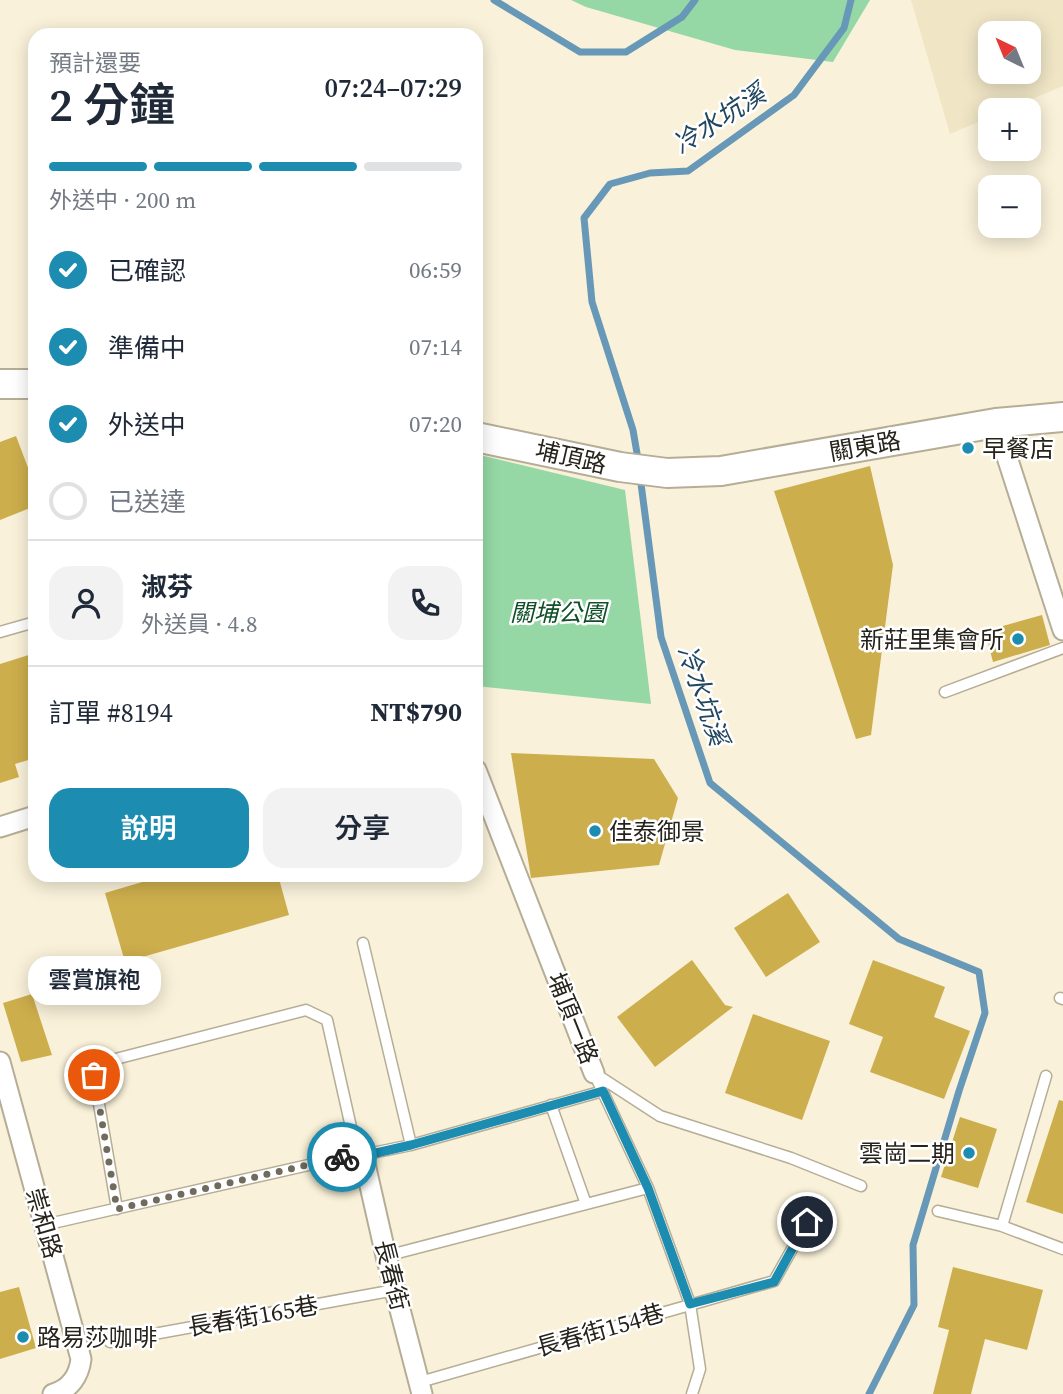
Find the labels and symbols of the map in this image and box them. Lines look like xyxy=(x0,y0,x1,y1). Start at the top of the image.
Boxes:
north arrow xyxy=(978,21,1041,84)
water label: 冷水坑溪 xyxy=(666,73,776,162)
street label: 關東路 xyxy=(827,423,903,469)
place label: 早餐店 xyxy=(982,432,1054,465)
street label: 埔頂路 xyxy=(532,433,610,481)
marker: 早餐店 xyxy=(960,440,976,456)
park label: 關埔公園 xyxy=(510,596,609,629)
place label: 新莊里集會所 xyxy=(860,623,1004,656)
marker: 新莊里集會所 xyxy=(1010,631,1026,647)
water label: 冷水坑溪 xyxy=(669,640,738,754)
place label: 佳泰御景 xyxy=(609,815,705,848)
marker: 佳泰御景 xyxy=(587,823,603,839)
callout: 雲賞旗袍 xyxy=(28,956,160,1005)
street label: 埔頂一路 xyxy=(540,967,606,1069)
pin xyxy=(64,1045,124,1105)
courier xyxy=(307,1122,377,1192)
place label: 雲崗二期 xyxy=(859,1137,955,1170)
marker: 雲崗二期 xyxy=(961,1145,977,1161)
street label: 崇和路 xyxy=(18,1184,70,1262)
pin xyxy=(777,1192,837,1252)
street label: 長春街 xyxy=(367,1236,417,1314)
street label: 長春街165巷 xyxy=(185,1288,321,1344)
street label: 長春街154巷 xyxy=(532,1296,668,1364)
place label: 路易莎咖啡 xyxy=(37,1321,157,1354)
marker: 路易莎咖啡 xyxy=(15,1329,31,1345)

